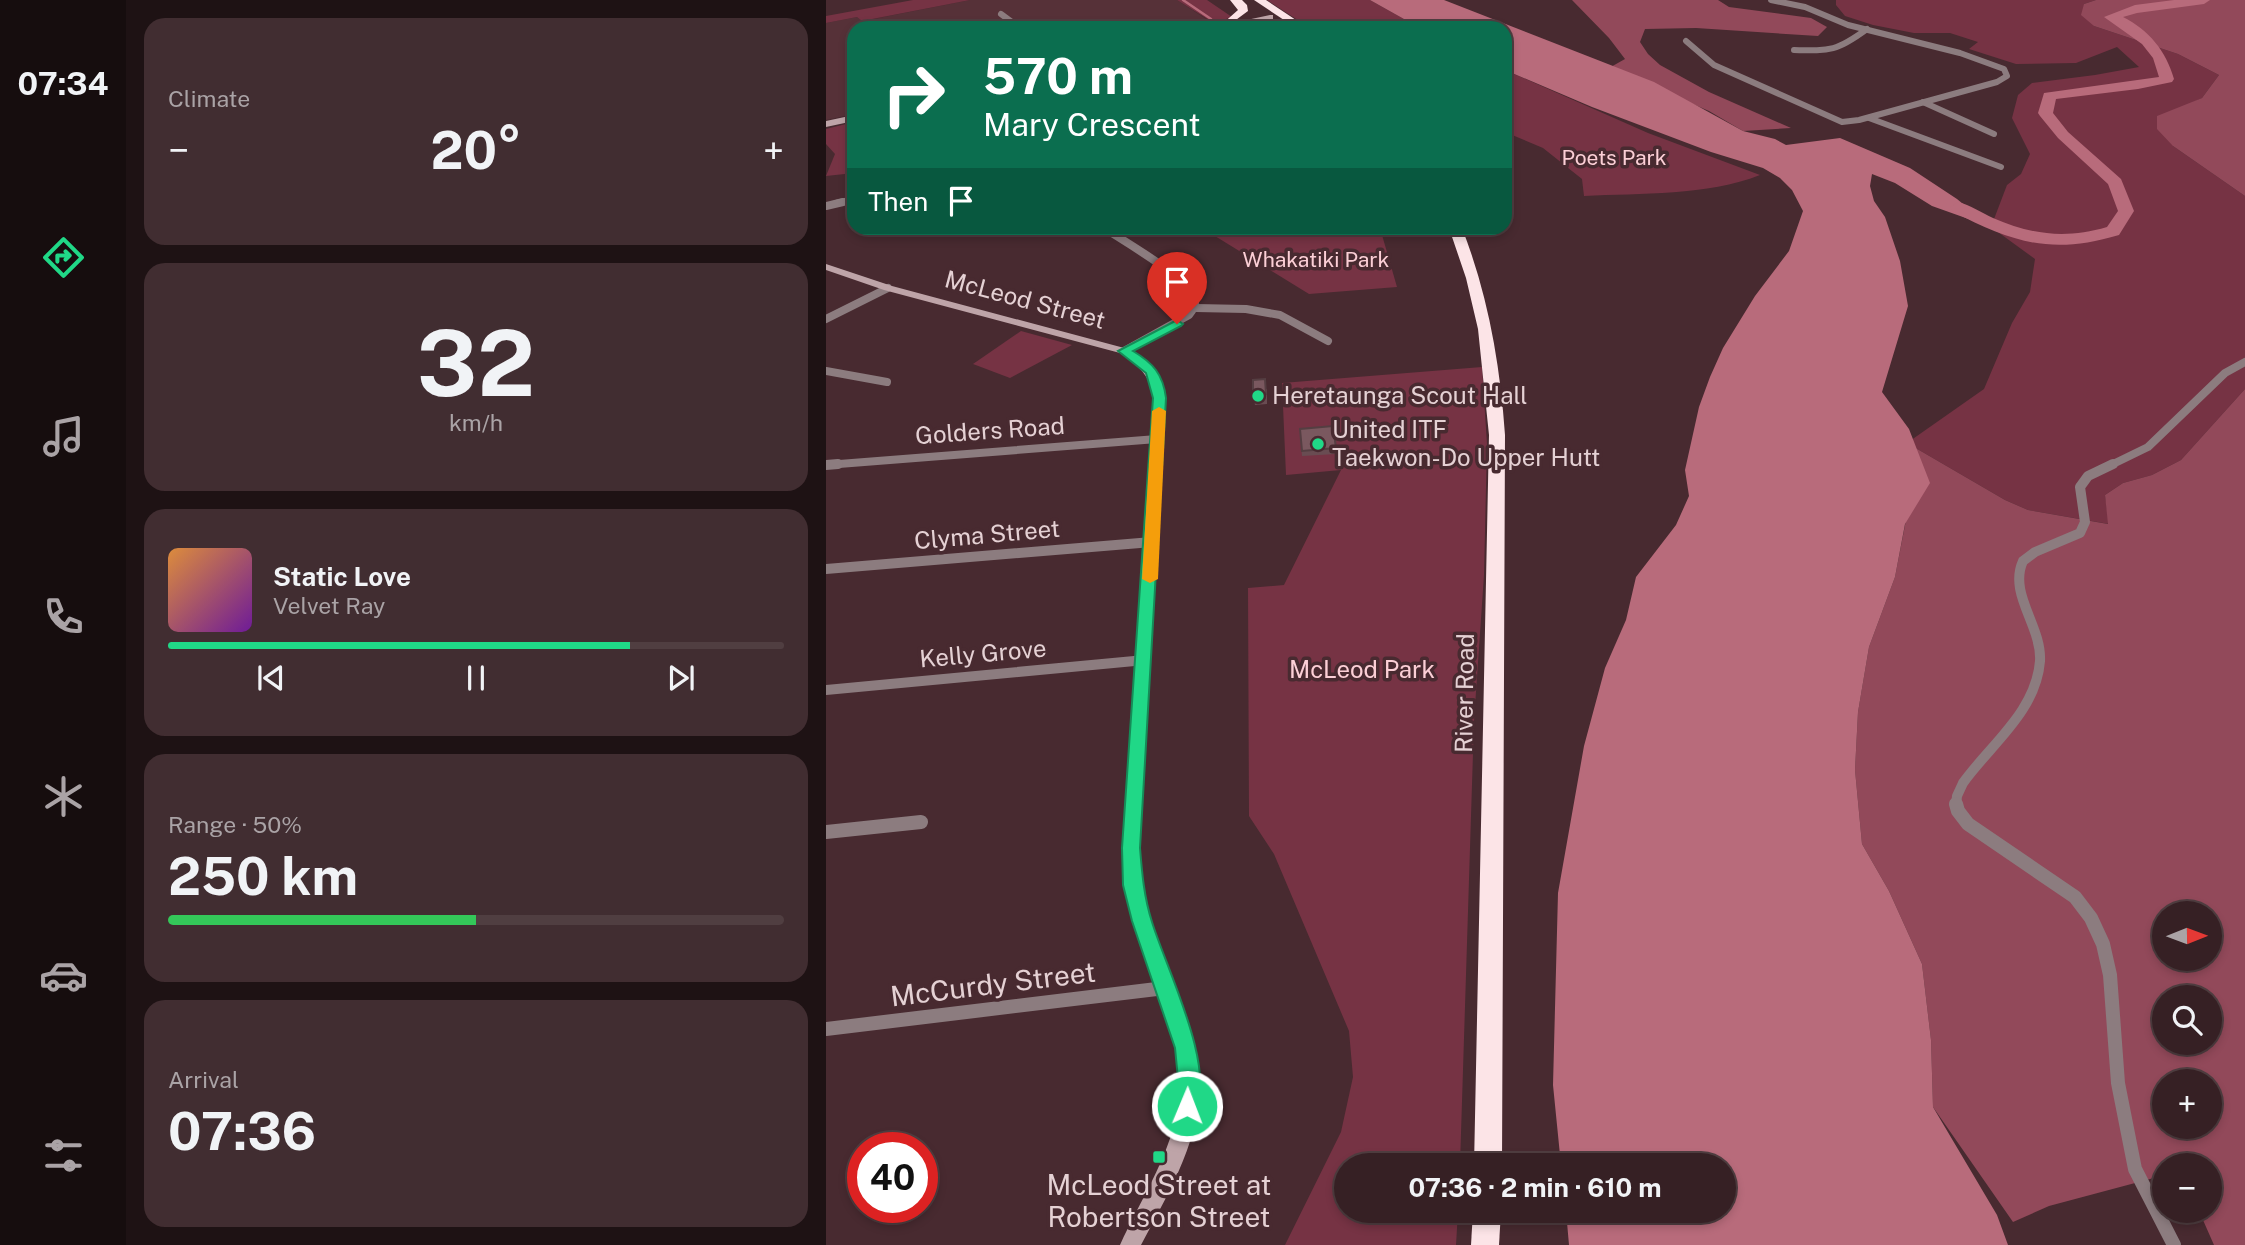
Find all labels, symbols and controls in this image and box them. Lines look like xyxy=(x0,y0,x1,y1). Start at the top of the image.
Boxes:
text: 570 m xyxy=(983,47,1133,105)
icon: right xyxy=(868,49,959,140)
text: 07:34 xyxy=(18,65,108,102)
text: Climate xyxy=(168,85,250,112)
text: Mary Crescent xyxy=(983,106,1201,143)
text: 20° xyxy=(430,120,522,181)
text: − xyxy=(168,128,189,173)
text: + xyxy=(763,128,784,173)
park label: Poets Park xyxy=(1561,145,1667,170)
icon: arrive xyxy=(942,182,980,220)
text: Then xyxy=(868,186,928,217)
icon: directions xyxy=(39,233,88,282)
park label: Whakatiki Park xyxy=(1243,247,1390,272)
pin xyxy=(1147,252,1207,324)
icon: arrive xyxy=(1158,263,1196,301)
street label: McLeod Street xyxy=(942,264,1108,334)
text: 32 xyxy=(417,310,535,416)
place label: Heretaunga Scout Hall xyxy=(1272,381,1528,409)
marker: Heretaunga Scout Hall xyxy=(1250,388,1266,404)
text: km/h xyxy=(449,409,503,436)
street label: Golders Road xyxy=(914,411,1066,449)
icon: music xyxy=(39,412,88,461)
place label: United ITF Taekwon-Do Upper Hutt xyxy=(1332,415,1600,471)
marker: United ITF Taekwon-Do Upper Hutt xyxy=(1310,436,1326,452)
street label: Clyma Street xyxy=(913,514,1061,554)
text: Static Love xyxy=(273,561,411,592)
icon: phone xyxy=(39,592,88,641)
text: Velvet Ray xyxy=(273,592,385,619)
street label: River Road xyxy=(1449,633,1479,753)
street label: Kelly Grove xyxy=(918,634,1047,672)
park label: McLeod Park xyxy=(1289,655,1435,683)
icon: previous xyxy=(252,659,290,697)
icon: pause xyxy=(457,659,495,697)
icon: next xyxy=(662,659,700,697)
icon: climate xyxy=(39,772,88,821)
text: Range · 50% xyxy=(168,811,302,838)
text: 250 km xyxy=(168,846,358,907)
north arrow xyxy=(2152,901,2222,971)
map controls xyxy=(2152,901,2222,1223)
icon: car xyxy=(39,951,88,1000)
street label: McCurdy Street xyxy=(888,955,1097,1012)
button: search xyxy=(2152,985,2222,1055)
text: Arrival xyxy=(168,1066,239,1093)
position arrow xyxy=(1150,1069,1224,1143)
button: + xyxy=(2152,1069,2222,1139)
text: 07:36 xyxy=(168,1101,316,1162)
icon: filters xyxy=(39,1131,88,1180)
speed limit sign: 40 xyxy=(847,1132,938,1223)
marker: McLeod Street at Robertson Street xyxy=(1151,1149,1167,1165)
button: − xyxy=(2152,1153,2222,1223)
place label: McLeod Street at Robertson Street xyxy=(1047,1168,1271,1233)
text: 07:36 · 2 min · 610 m xyxy=(1408,1172,1662,1203)

